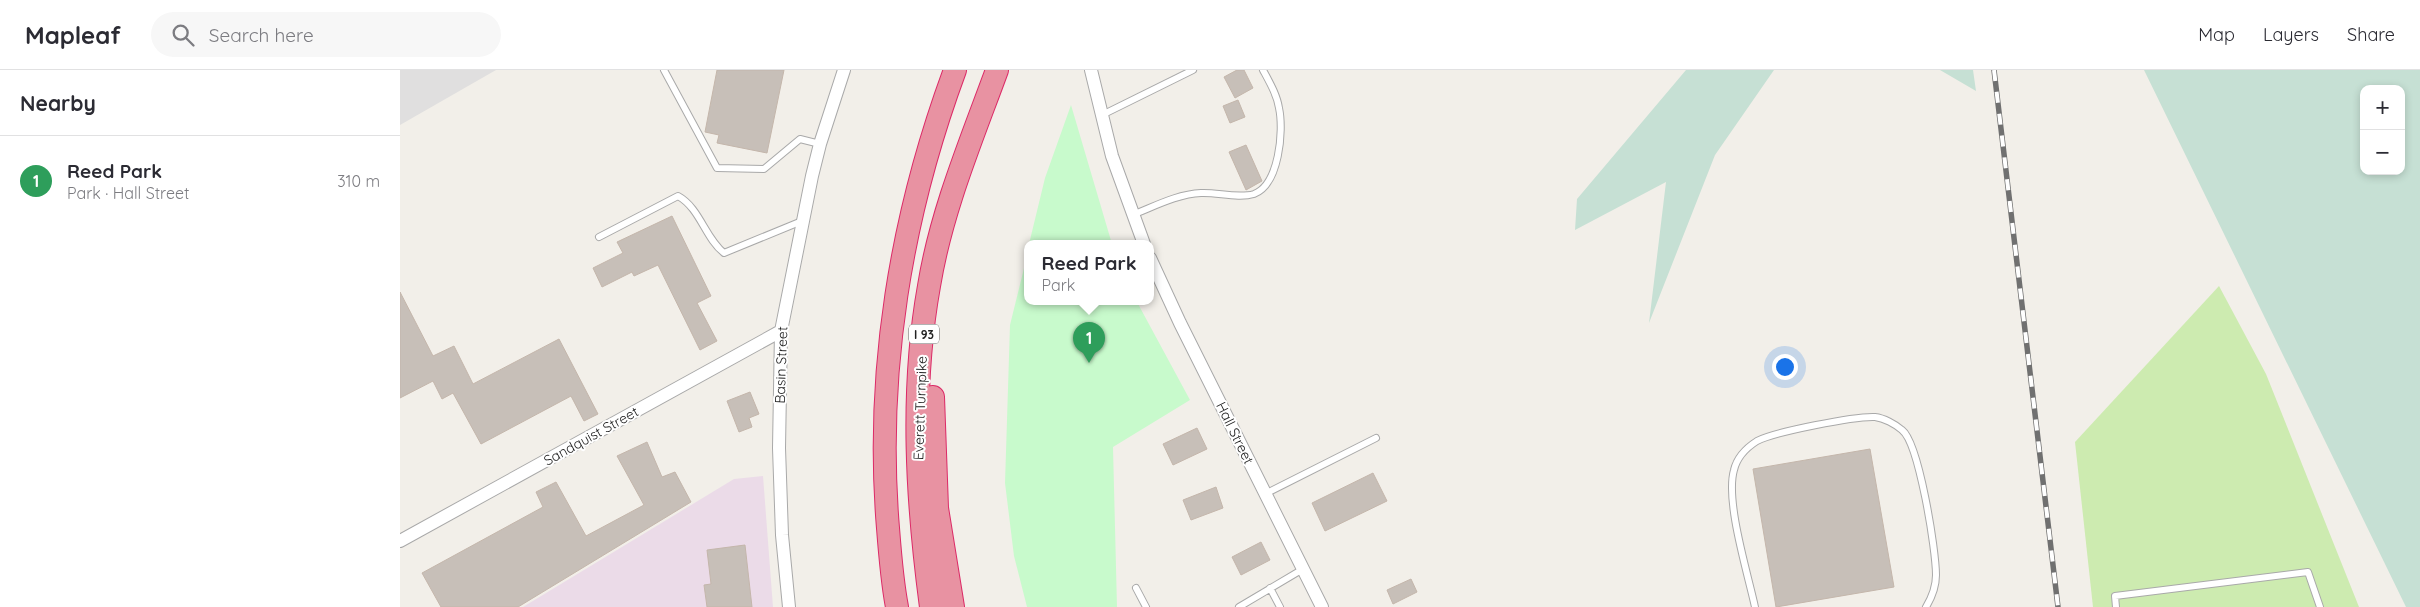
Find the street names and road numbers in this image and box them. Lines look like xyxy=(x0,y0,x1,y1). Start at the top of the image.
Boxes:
road number: I 93 xyxy=(909,324,939,344)
street label: Basin Street xyxy=(771,326,791,404)
street label: Everett Turnpike xyxy=(909,356,931,460)
street label: Hall Street xyxy=(1212,399,1258,467)
street label: Sandquist Street xyxy=(540,402,642,470)

